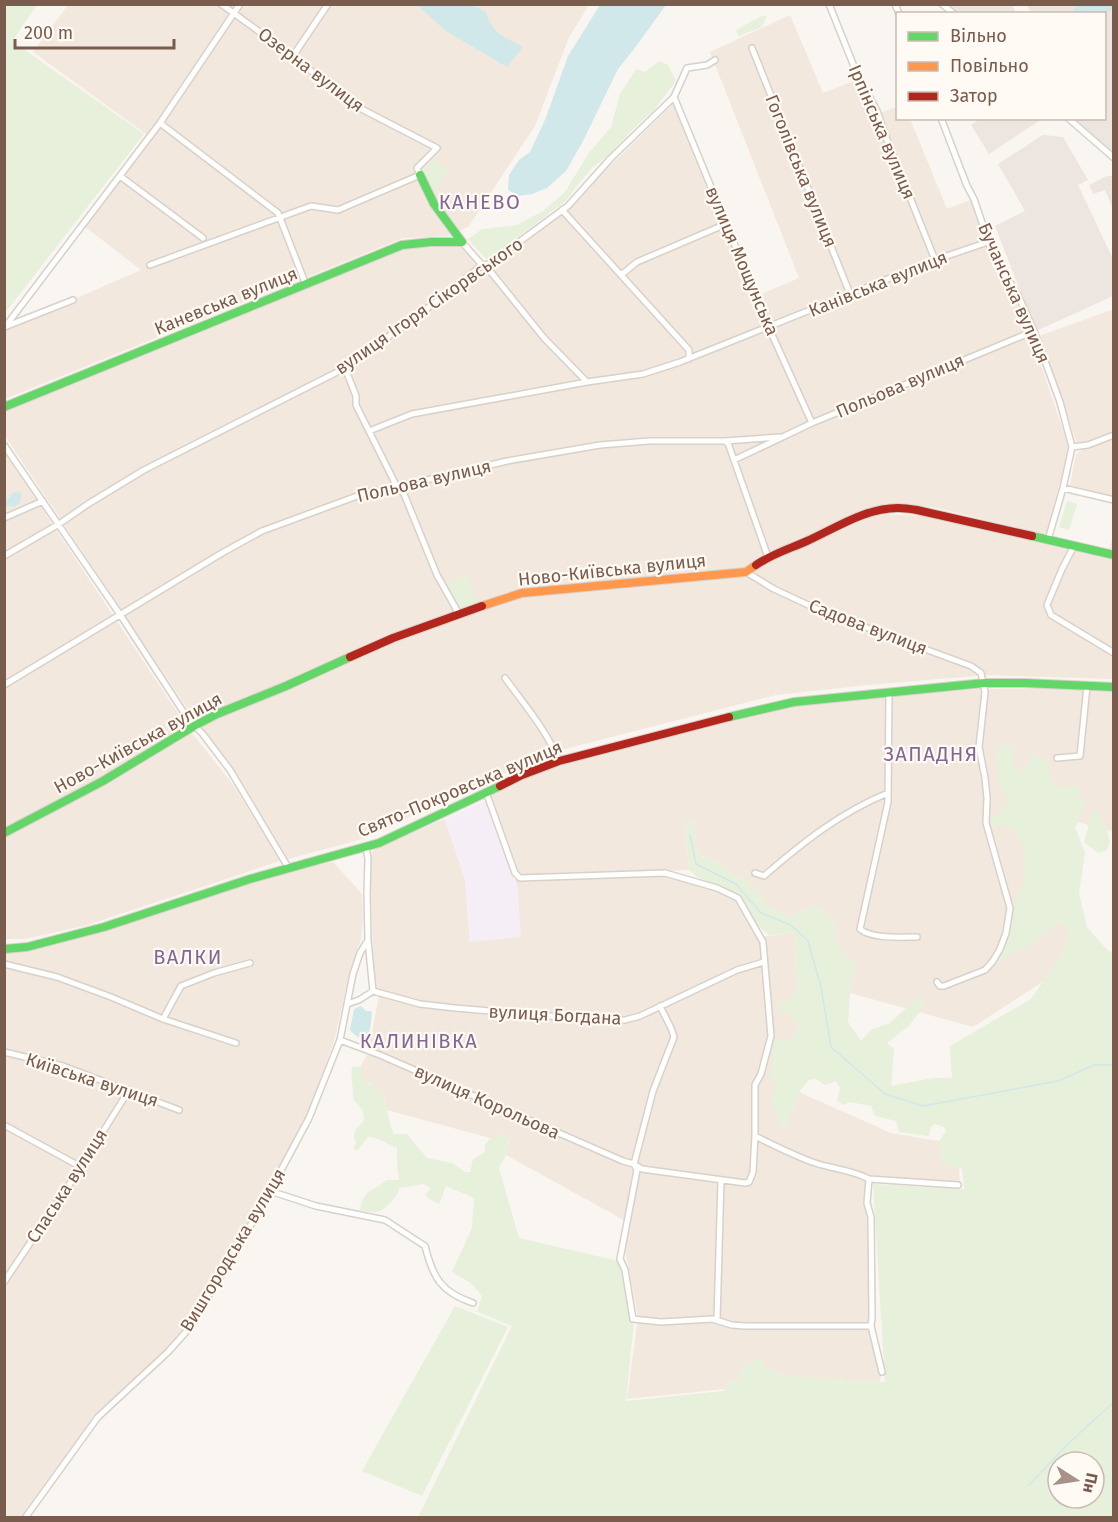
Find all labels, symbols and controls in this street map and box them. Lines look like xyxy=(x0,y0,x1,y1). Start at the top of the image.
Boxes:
scale bar xyxy=(15,12,174,50)
legend xyxy=(896,12,1106,120)
text: 200 m xyxy=(24,22,73,44)
street label: Озерна вулиця xyxy=(254,23,368,117)
text: Вільно xyxy=(950,25,1007,47)
text: Повільно xyxy=(950,55,1029,77)
street label: Ірпінська вулиця xyxy=(844,61,920,203)
text: Затор xyxy=(950,85,998,107)
street label: Гоголівська вулиця xyxy=(760,91,842,251)
street label: вулиця Мощунська xyxy=(701,183,783,339)
district label: КАНЕВО xyxy=(439,190,521,214)
street label: Бучанська вулиця xyxy=(973,219,1055,367)
street label: вулиця Ігоря Сікорвського xyxy=(331,233,527,379)
street label: Канівська вулиця xyxy=(805,246,951,322)
street label: Каневська вулиця xyxy=(151,262,301,340)
street label: Польова вулиця xyxy=(832,349,968,423)
street label: Польова вулиця xyxy=(355,455,493,507)
street label: Ново-Київська вулиця xyxy=(517,549,707,591)
street label: Садова вулиця xyxy=(806,594,930,660)
street label: Ново-Київська вулиця xyxy=(50,688,226,798)
street label: Свято-Покровська вулиця xyxy=(354,736,566,842)
district label: ЗАПАДНЯ xyxy=(883,742,979,766)
district label: ВАЛКИ xyxy=(153,945,223,969)
street label: вулиця Богдана xyxy=(488,1001,622,1029)
district label: КАЛИНІВКА xyxy=(360,1029,478,1053)
street label: Київська вулиця xyxy=(23,1048,161,1112)
street label: вулиця Корольова xyxy=(411,1060,563,1144)
street label: Спаська вулиця xyxy=(22,1125,112,1247)
street label: Вишгородська вулиця xyxy=(176,1164,290,1336)
north arrow xyxy=(1046,1450,1106,1510)
text: Пн xyxy=(1079,1471,1102,1495)

